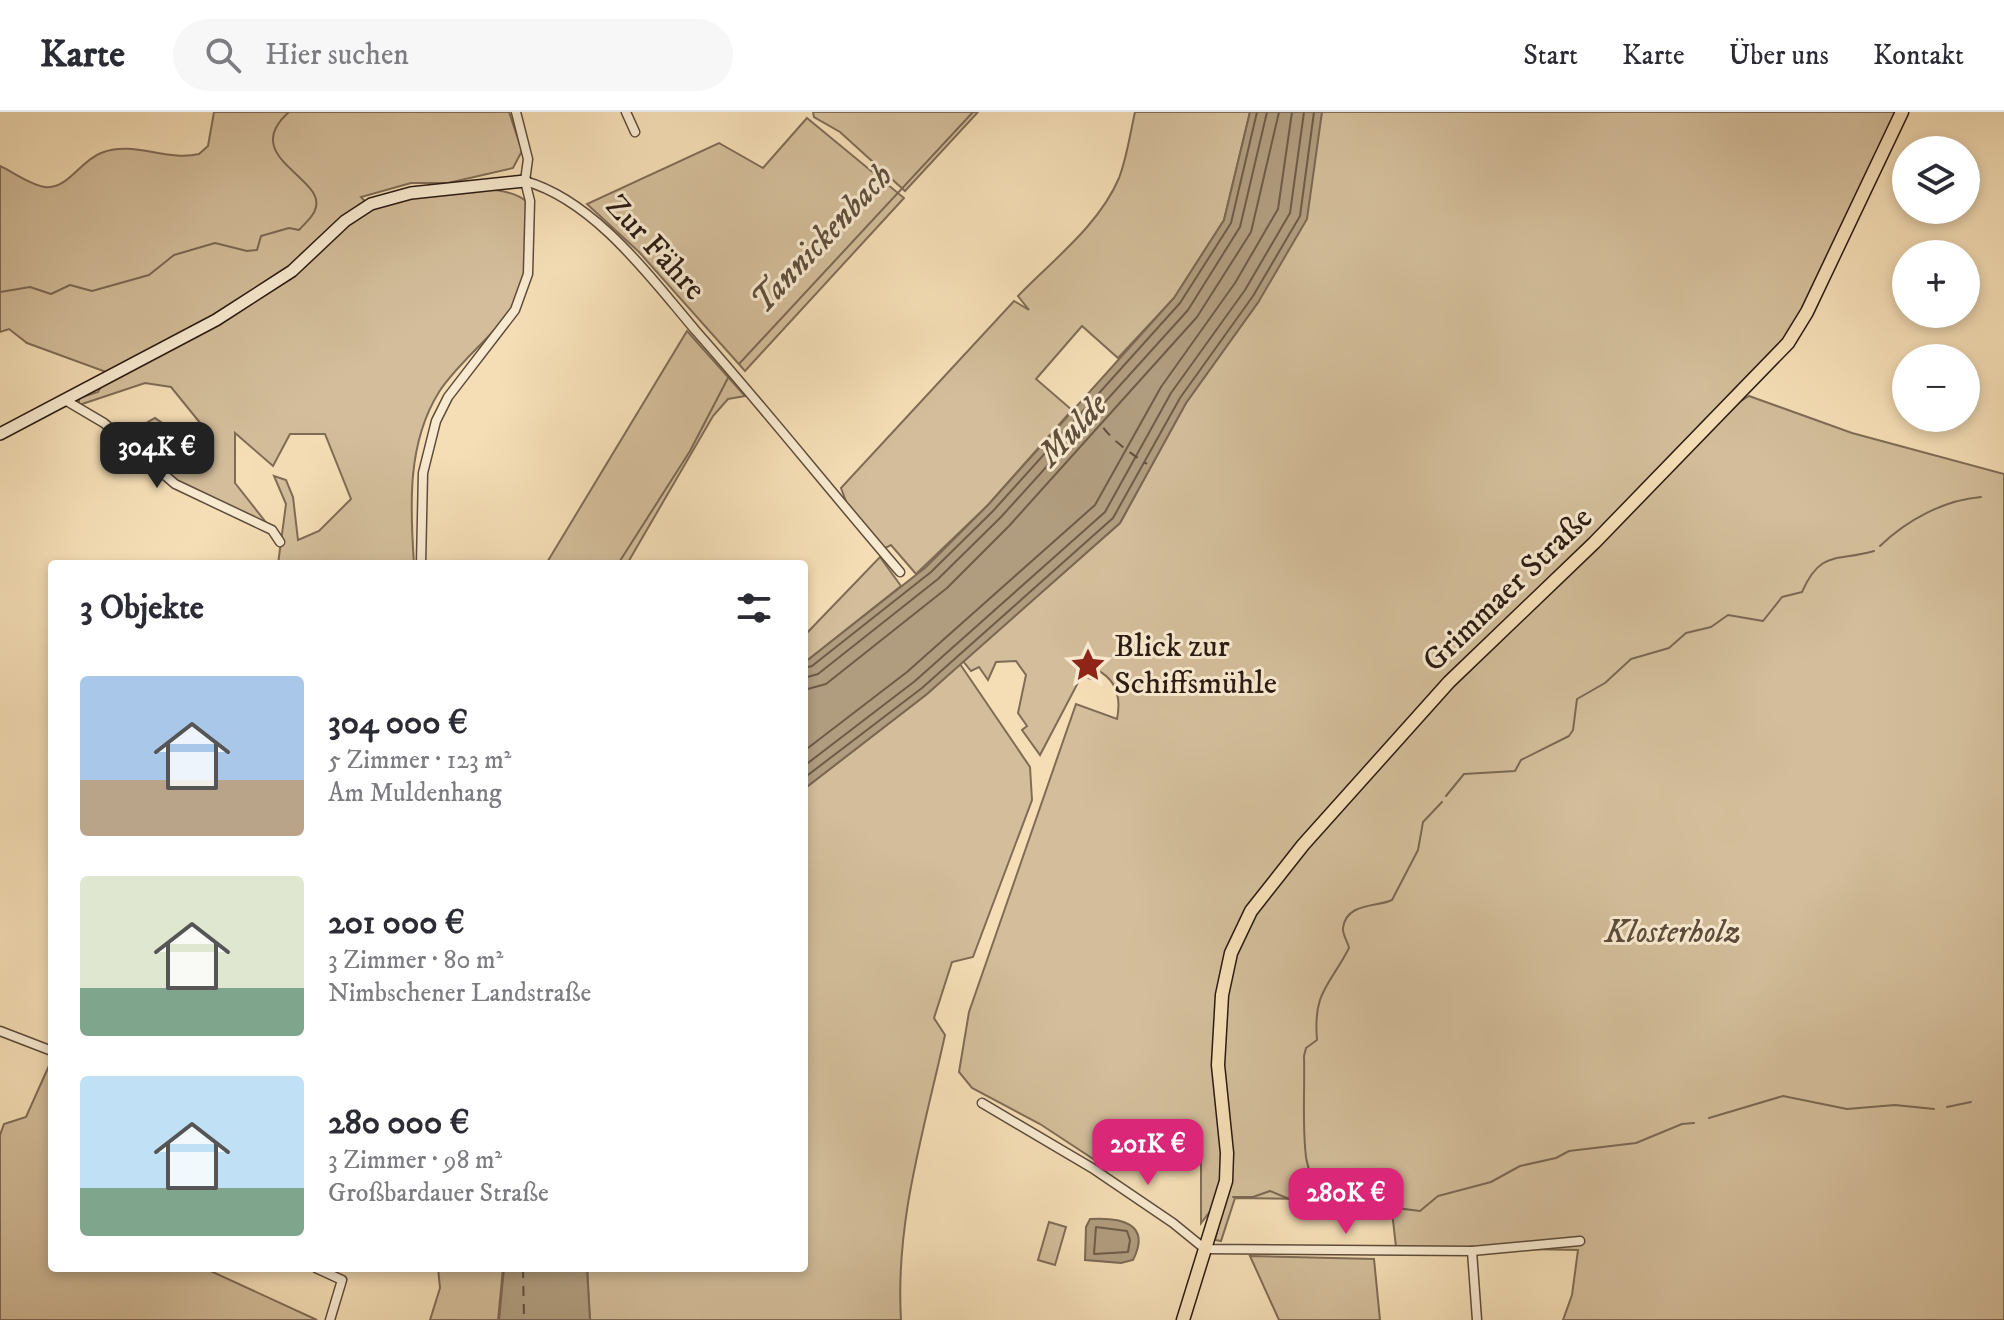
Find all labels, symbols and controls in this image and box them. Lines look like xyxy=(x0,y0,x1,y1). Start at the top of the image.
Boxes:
search box xyxy=(173,19,733,91)
text: Karte xyxy=(40,31,125,79)
icon: search xyxy=(201,33,245,77)
text: Hier suchen xyxy=(265,37,409,74)
text: Start xyxy=(1523,38,1578,73)
text: Karte xyxy=(1622,38,1685,73)
text: Über uns xyxy=(1729,38,1829,73)
text: Kontakt xyxy=(1873,38,1964,73)
map controls xyxy=(1892,136,1980,432)
button: layers xyxy=(1892,136,1980,224)
water label: Tannickenbach xyxy=(742,155,902,323)
street label: Zur Fähre xyxy=(596,187,714,309)
button: + xyxy=(1892,240,1980,328)
button: − xyxy=(1892,344,1980,432)
water label: Mulde xyxy=(1028,384,1118,476)
pin: 304K € xyxy=(92,422,222,490)
text: 304K € xyxy=(118,431,196,464)
street label: Grimmaer Straße xyxy=(1414,499,1602,681)
icon: filters xyxy=(732,586,776,630)
text: 3 Objekte xyxy=(80,587,204,629)
place label: Blick zur Schiffsmühle xyxy=(1114,627,1277,704)
place icon: Blick zur Schiffsmühle xyxy=(1069,646,1107,684)
text: 304 000 € xyxy=(328,702,468,744)
icon: home xyxy=(144,708,240,804)
text: 5 Zimmer · 123 m² xyxy=(328,744,512,777)
text: Am Muldenhang xyxy=(328,777,502,810)
text: 201 000 € xyxy=(328,902,465,944)
icon: home xyxy=(144,908,240,1004)
park label: Klosterholz xyxy=(1604,913,1741,953)
text: 3 Zimmer · 80 m² xyxy=(328,944,503,977)
text: Nimbschener Landstraße xyxy=(328,977,591,1010)
text: 280 000 € xyxy=(328,1102,469,1144)
icon: home xyxy=(144,1108,240,1204)
pin: 201K € xyxy=(1083,1119,1213,1187)
text: 201K € xyxy=(1110,1128,1186,1161)
text: 3 Zimmer · 98 m² xyxy=(328,1144,502,1177)
pin: 280K € xyxy=(1281,1168,1411,1236)
text: Großbardauer Straße xyxy=(328,1177,549,1210)
text: 280K € xyxy=(1307,1177,1385,1210)

